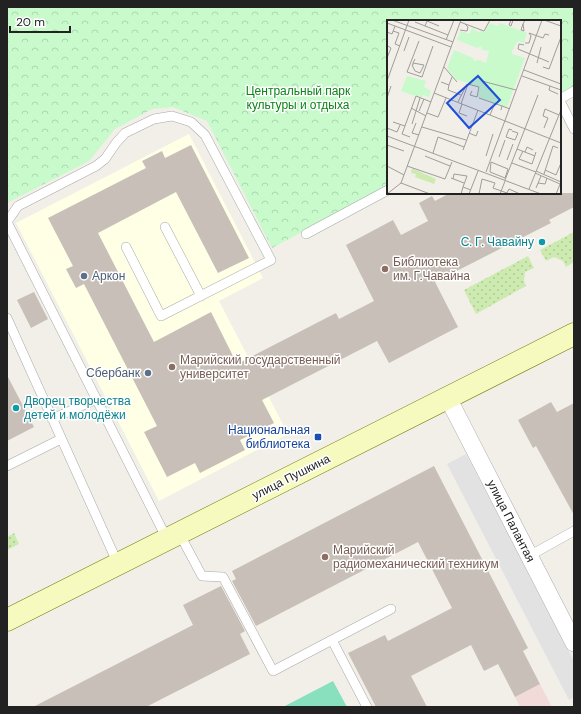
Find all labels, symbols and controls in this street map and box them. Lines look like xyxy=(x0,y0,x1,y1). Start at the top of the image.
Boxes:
scale bar xyxy=(10,8,70,34)
text: 20 m xyxy=(16,14,45,30)
inset map xyxy=(387,20,561,194)
park label: Центральный парк культуры и отдыха xyxy=(246,83,351,113)
place label: С. Г. Чавайну xyxy=(461,234,534,250)
marker: С. Г. Чавайну xyxy=(537,237,547,247)
place label: Библиотека им. Г.Чавайна xyxy=(393,254,470,284)
marker: Библиотека им. Г.Чавайна xyxy=(380,264,390,274)
place label: Аркон xyxy=(92,268,125,284)
marker: Аркон xyxy=(79,271,89,281)
place label: Марийский государственный университет xyxy=(180,352,340,382)
marker: Марийский государственный университет xyxy=(167,362,177,372)
place label: Сбербанк xyxy=(86,365,141,381)
marker: Сбербанк xyxy=(143,368,153,378)
place label: Дворец творчества детей и молодёжи xyxy=(24,393,131,423)
marker: Дворец творчества детей и молодёжи xyxy=(11,403,21,413)
place label: Национальная библиотека xyxy=(228,422,310,452)
marker: Национальная библиотека xyxy=(313,432,323,442)
street label: улица Пушкина xyxy=(249,450,333,504)
street label: улица Палантая xyxy=(483,477,539,565)
place label: Марийский радиомеханический техникум xyxy=(333,542,499,572)
marker: Марийский радиомеханический техникум xyxy=(320,552,330,562)

